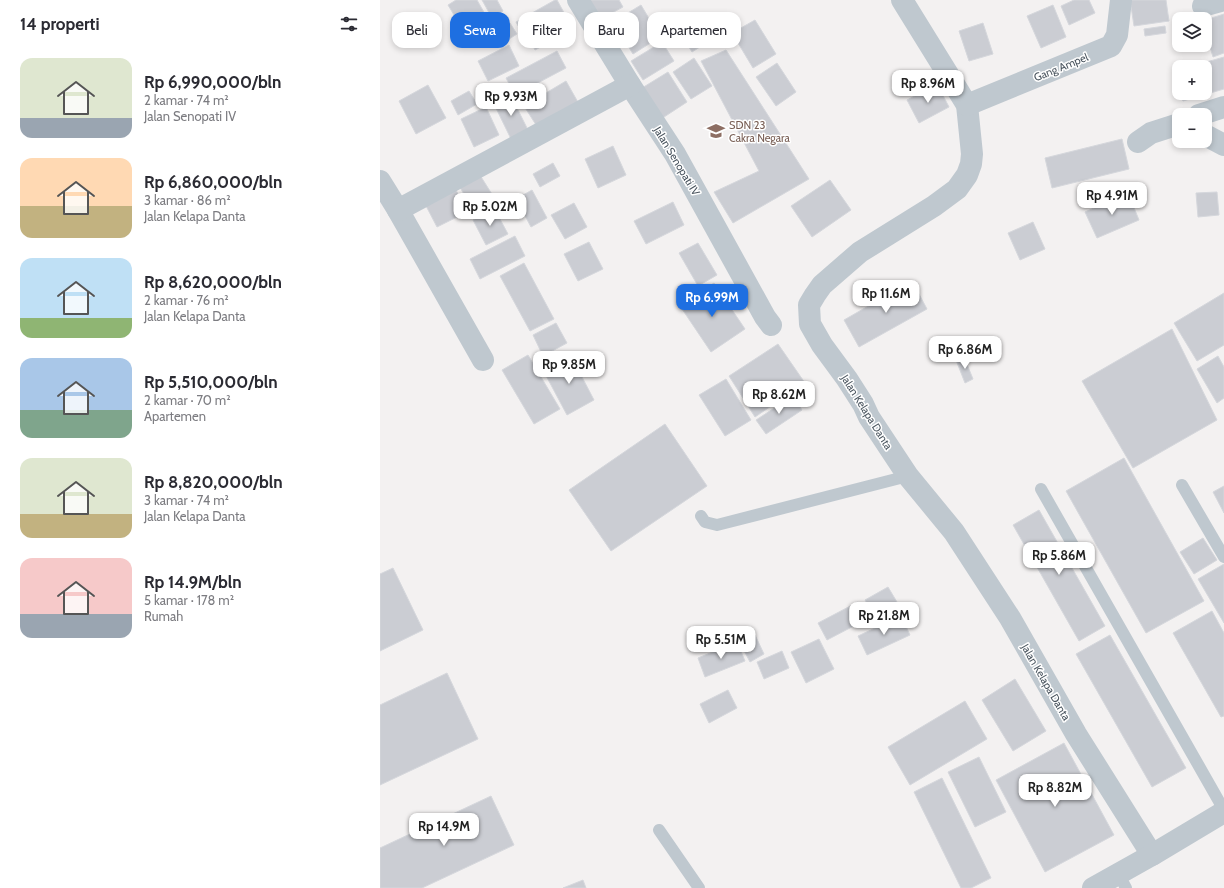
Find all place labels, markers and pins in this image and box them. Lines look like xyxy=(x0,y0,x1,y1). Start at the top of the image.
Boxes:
pin: Rp 8.96M xyxy=(887,70,969,104)
pin: Rp 9.93M xyxy=(470,83,552,117)
place label: SDN 23 Cakra Negara xyxy=(729,118,791,145)
school or university icon: SDN 23 Cakra Negara xyxy=(706,121,726,141)
pin: Rp 4.91M xyxy=(1071,182,1153,216)
pin: Rp 5.02M xyxy=(449,193,531,227)
pin: Rp 11.6M xyxy=(845,280,927,314)
pin: Rp 6.99M xyxy=(671,284,753,318)
pin: Rp 6.86M xyxy=(924,336,1006,370)
pin: Rp 9.85M xyxy=(528,351,610,385)
pin: Rp 8.62M xyxy=(738,381,820,415)
pin: Rp 5.86M xyxy=(1018,542,1100,576)
pin: Rp 21.8M xyxy=(843,602,925,636)
pin: Rp 5.51M xyxy=(680,626,762,660)
pin: Rp 8.82M xyxy=(1014,774,1096,808)
pin: Rp 14.9M xyxy=(403,813,485,847)

